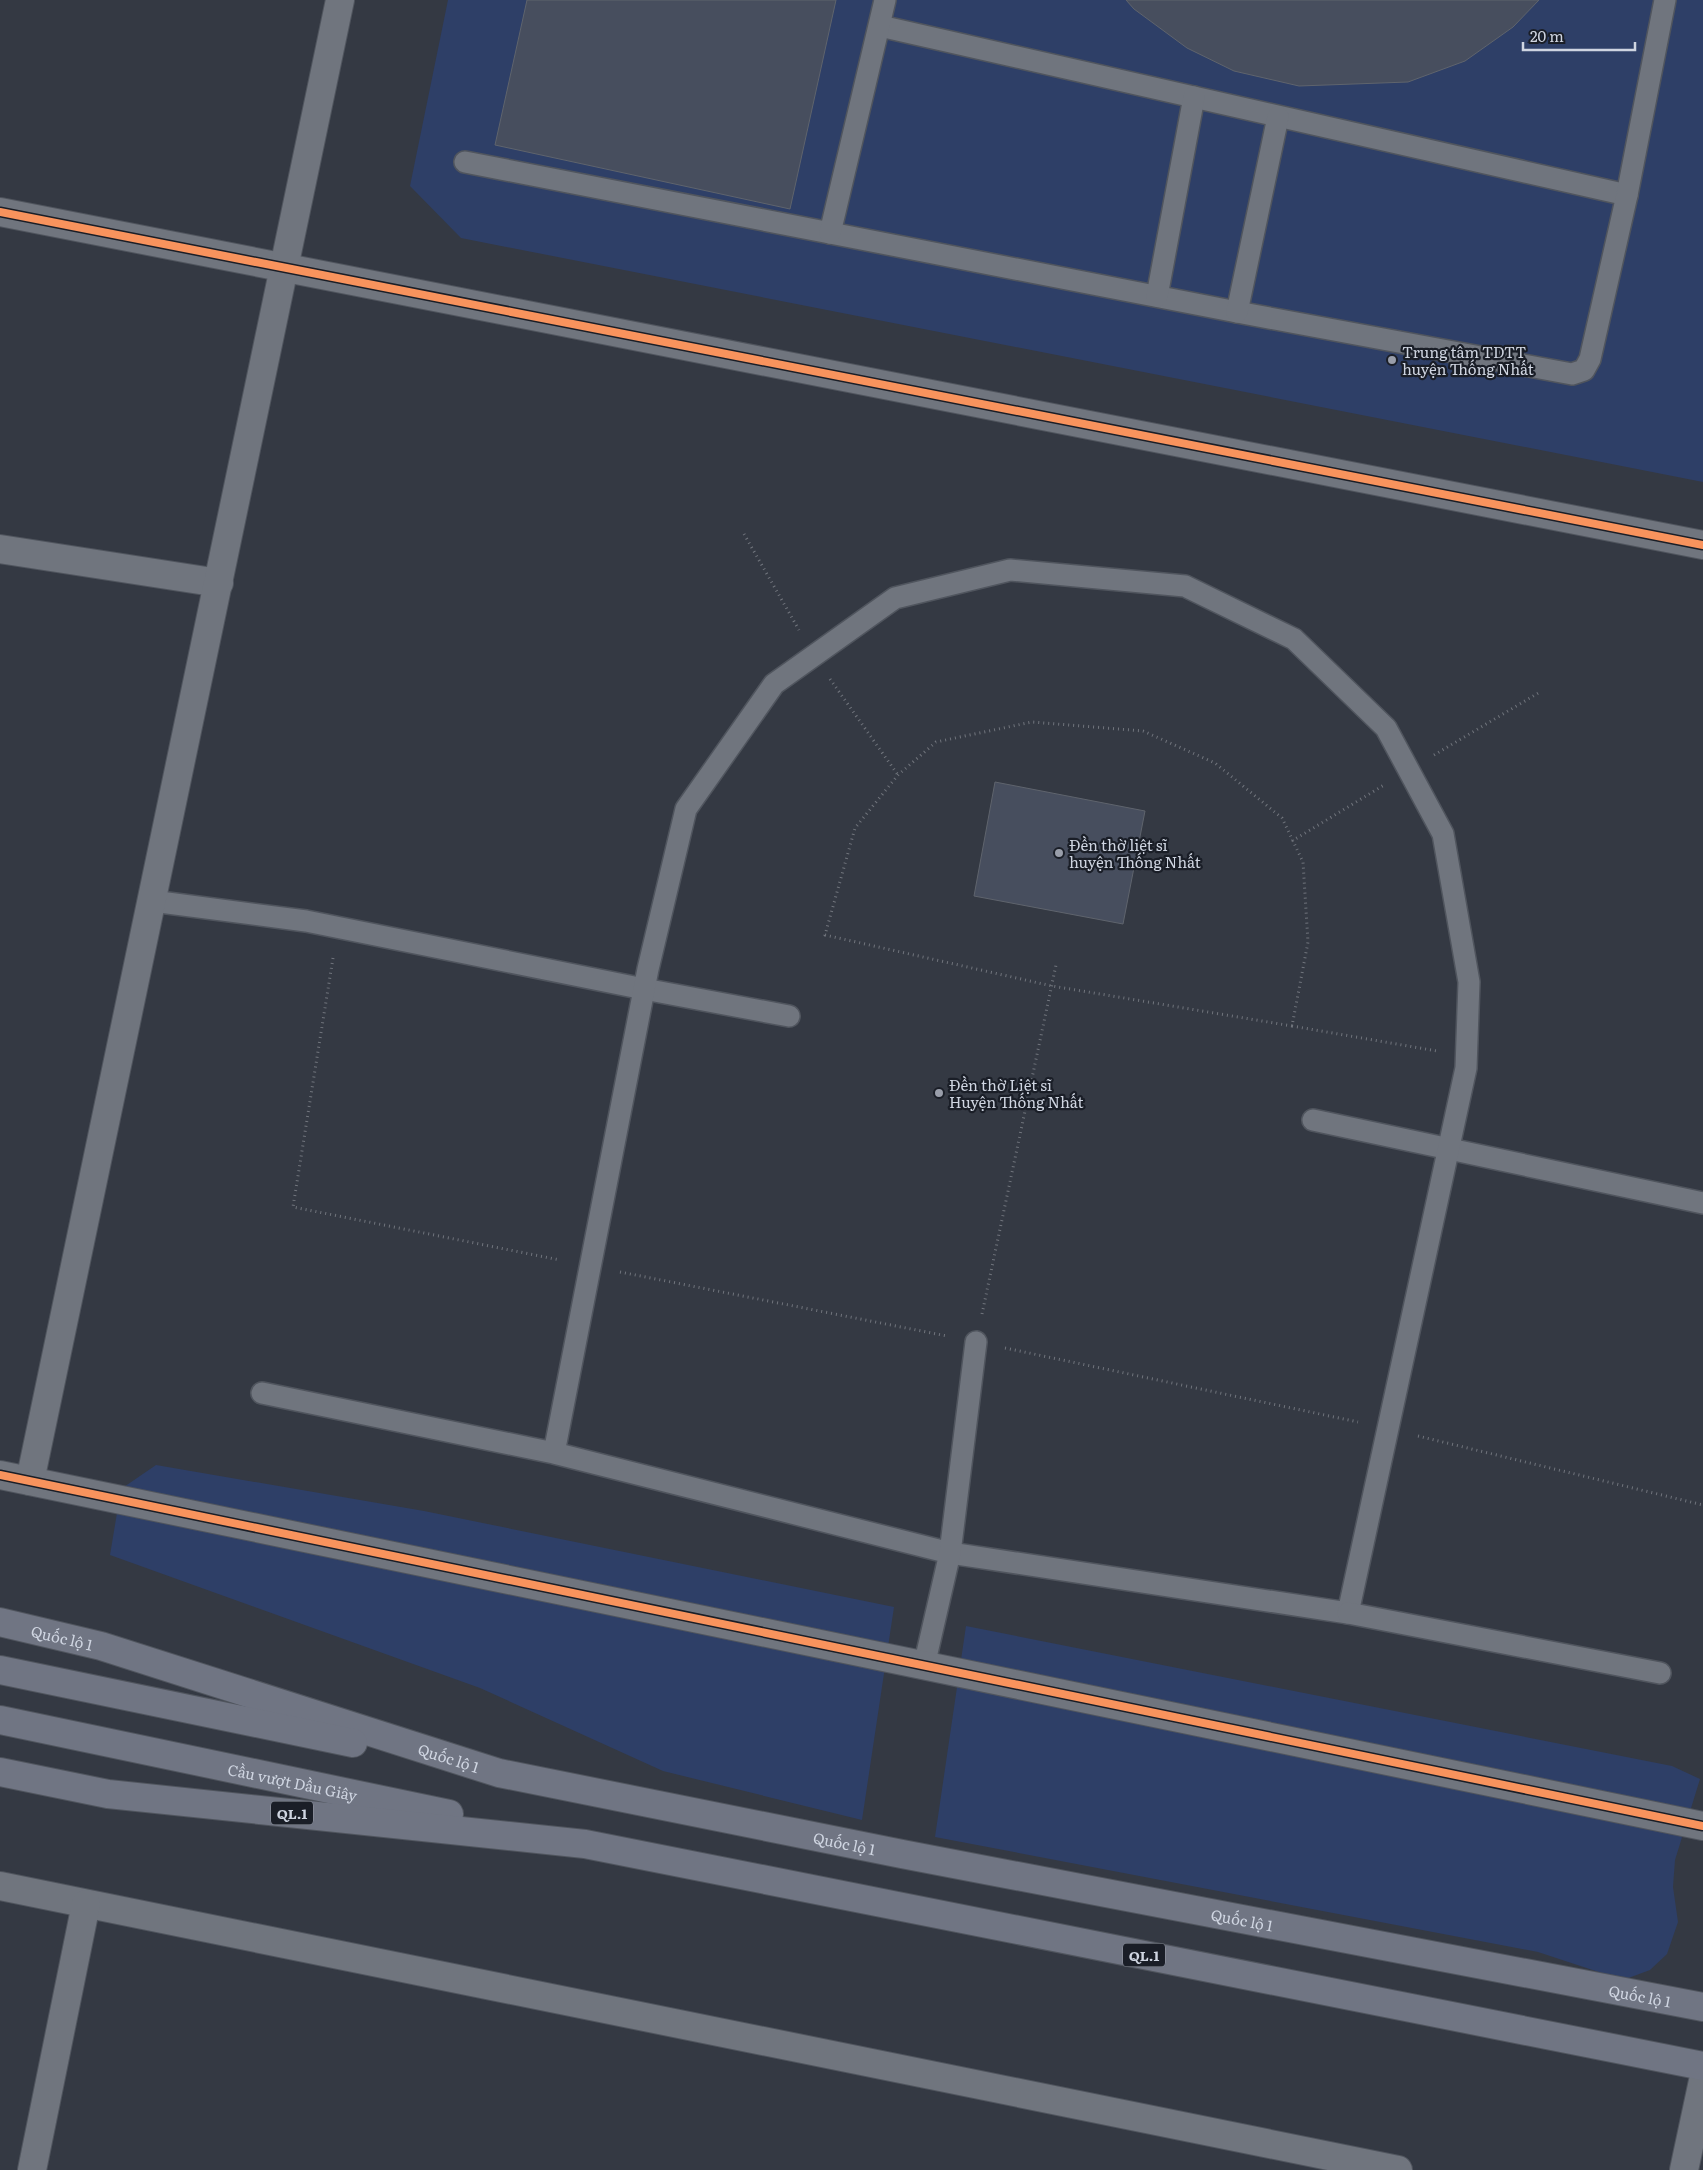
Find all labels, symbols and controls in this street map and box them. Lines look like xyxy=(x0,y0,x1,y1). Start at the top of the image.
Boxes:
scale bar xyxy=(1523,20,1636,52)
text: 20 m xyxy=(1530,24,1564,47)
place label: Trung tâm TDTT huyện Thống Nhất xyxy=(1402,340,1534,380)
marker: Trung tâm TDTT huyện Thống Nhất xyxy=(1386,354,1398,366)
place label: Đền thờ liệt sĩ huyện Thống Nhất xyxy=(1069,833,1201,873)
marker: Đền thờ liệt sĩ huyện Thống Nhất xyxy=(1053,847,1065,859)
place label: Đền thờ Liệt sĩ Huyện Thống Nhất xyxy=(949,1073,1084,1113)
marker: Đền thờ Liệt sĩ Huyện Thống Nhất xyxy=(933,1087,945,1099)
street label: Quốc lộ 1 xyxy=(29,1618,96,1655)
street label: Quốc lộ 1 xyxy=(415,1736,482,1778)
street label: Cầu vượt Dầu Giây xyxy=(226,1757,360,1806)
road number: QL.1 xyxy=(271,1802,313,1825)
street label: Quốc lộ 1 xyxy=(811,1825,878,1860)
street label: Quốc lộ 1 xyxy=(1209,1902,1275,1936)
road number: QL.1 xyxy=(1123,1944,1165,1966)
street label: Quốc lộ 1 xyxy=(1607,1978,1673,2012)

